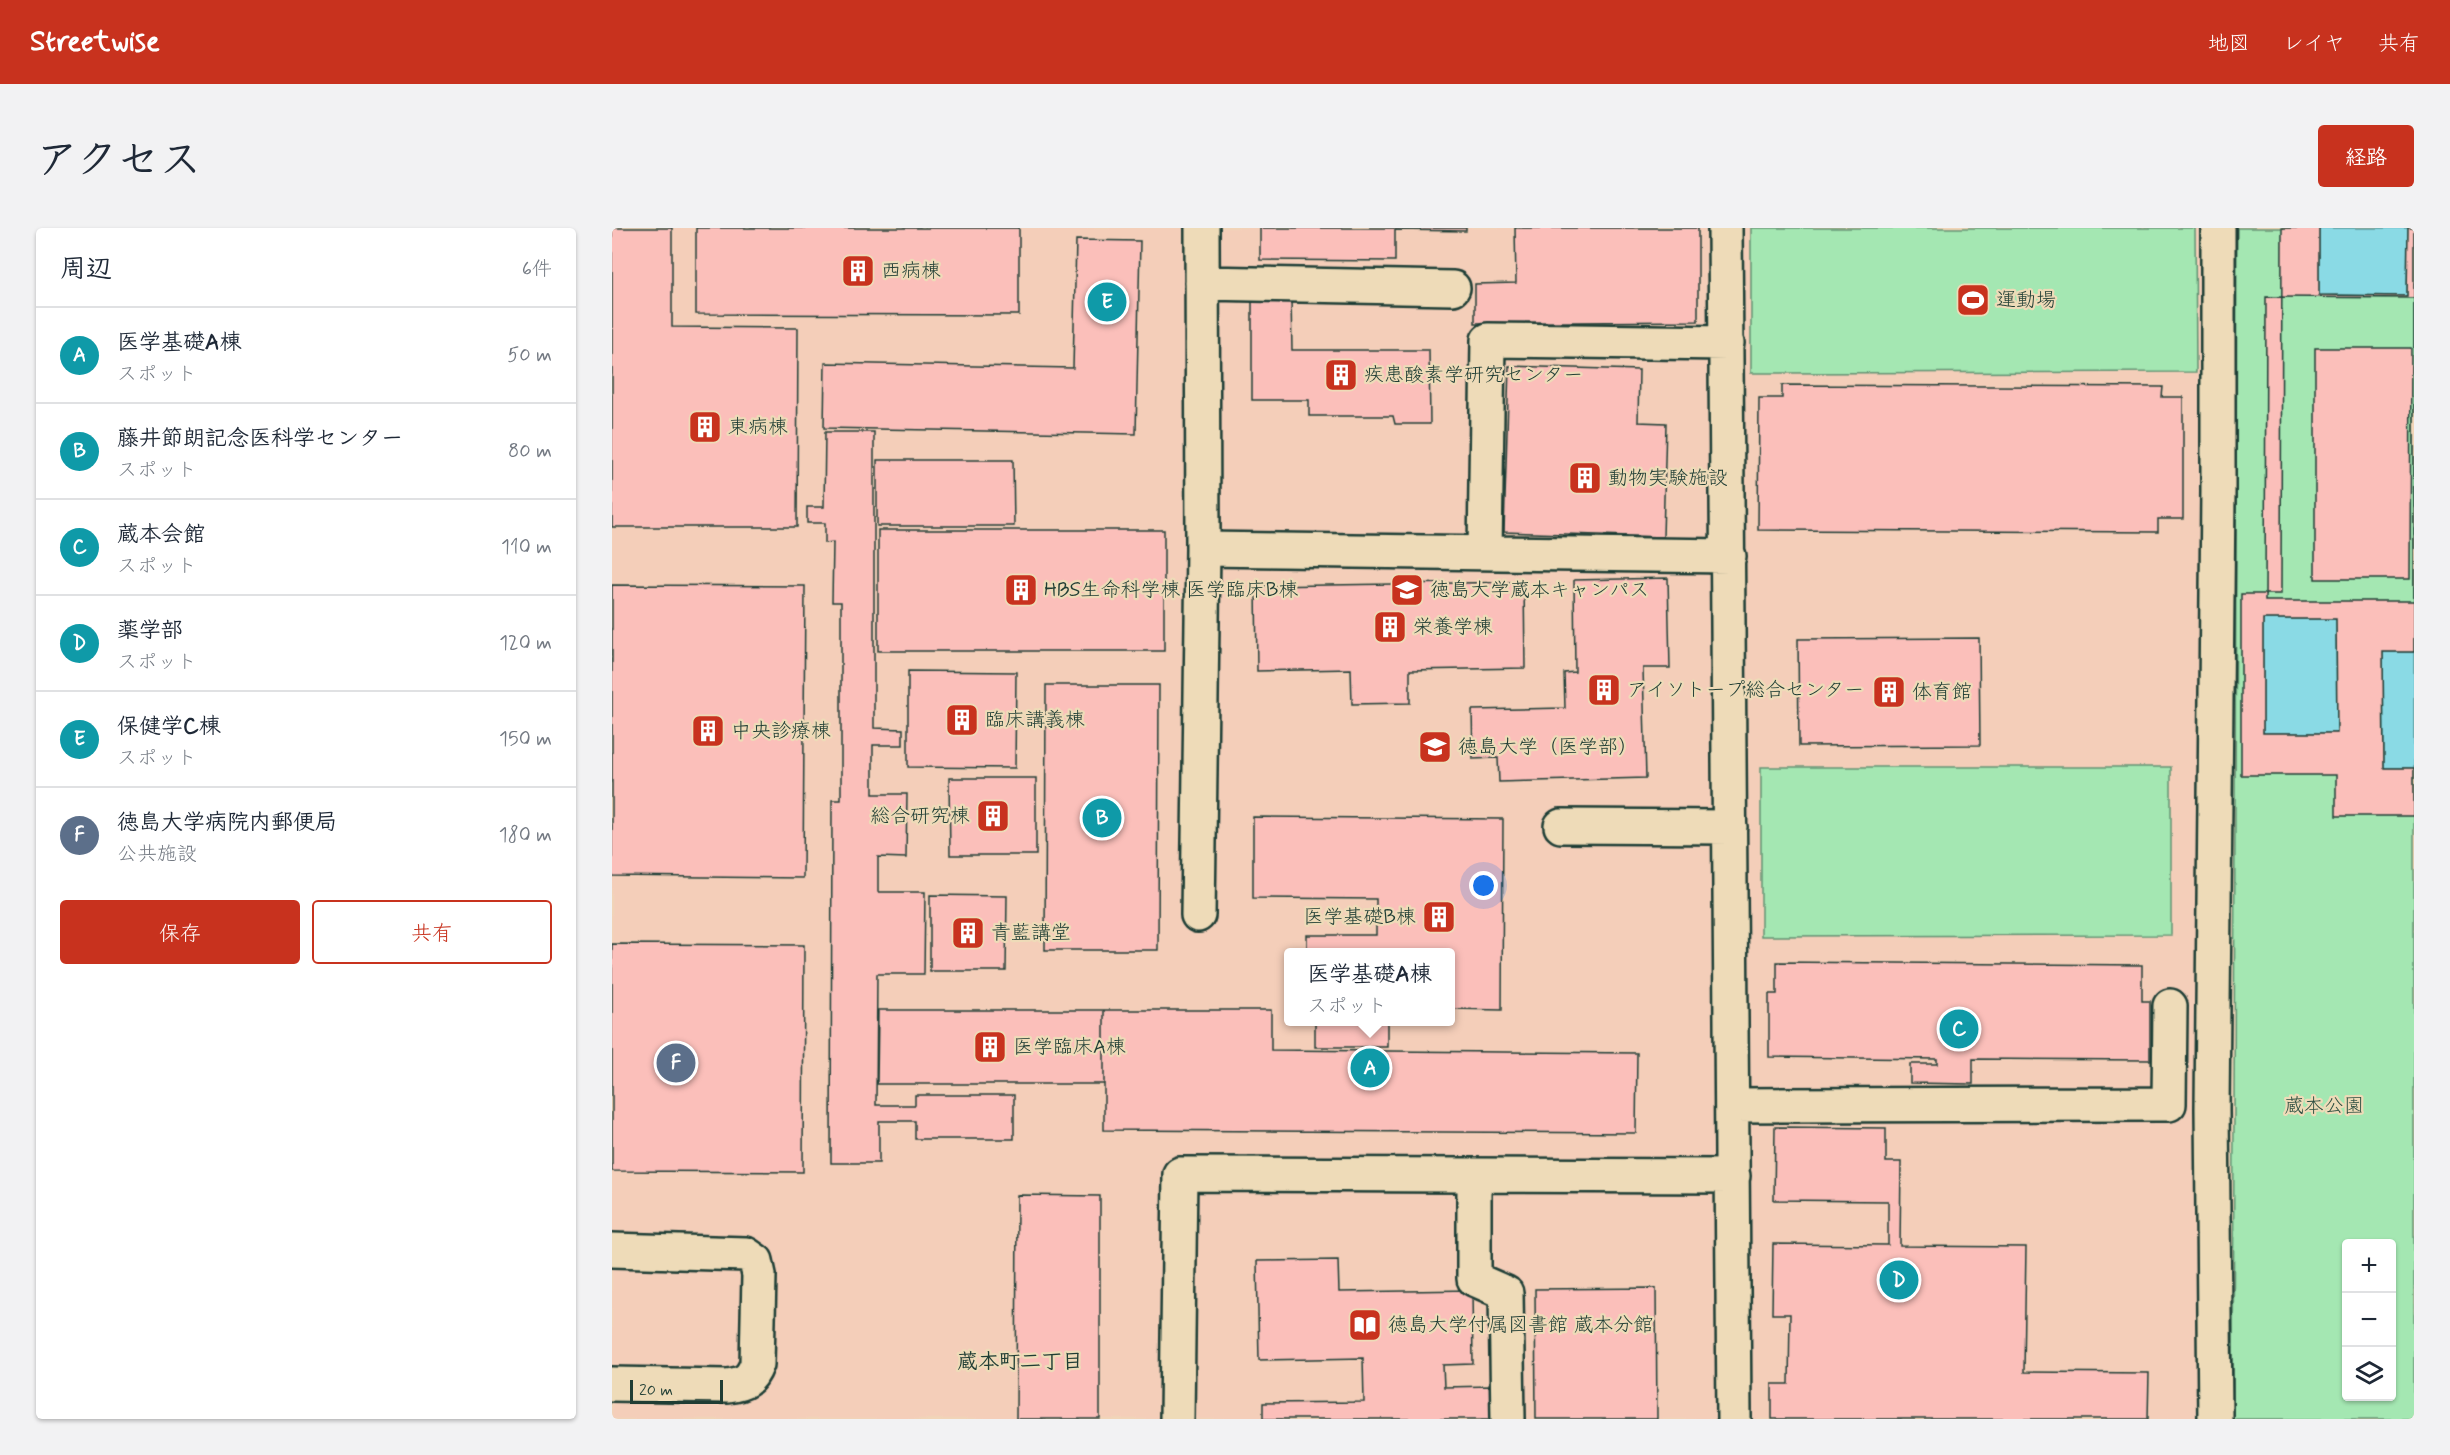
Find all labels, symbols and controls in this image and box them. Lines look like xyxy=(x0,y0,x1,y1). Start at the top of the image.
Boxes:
text: Streetwise xyxy=(30,24,160,61)
text: 地図 xyxy=(2208,30,2250,58)
text: レイヤ xyxy=(2283,30,2345,58)
text: 共有 xyxy=(2378,30,2420,58)
button: 経路 xyxy=(2318,125,2414,187)
text: アクセス xyxy=(36,134,201,189)
text: 周辺 xyxy=(60,253,112,287)
building icon: 西病棟 xyxy=(840,253,876,289)
text: 6件 xyxy=(522,256,552,283)
place label: 西病棟 xyxy=(881,258,941,285)
pin: E xyxy=(1088,280,1126,325)
sports icon: 運動場 xyxy=(1955,282,1991,318)
place label: 運動場 xyxy=(1996,287,2056,314)
text: 医学基礎A棟 xyxy=(117,329,241,357)
text: A xyxy=(73,342,86,369)
text: 50 m xyxy=(507,342,552,369)
building icon: 疾患酸素学研究センター xyxy=(1323,357,1359,393)
text: スポット xyxy=(117,361,197,388)
place label: 疾患酸素学研究センター xyxy=(1364,362,1583,389)
building icon: 東病棟 xyxy=(687,409,723,445)
place label: 東病棟 xyxy=(728,414,788,441)
text: 藤井節朗記念医科学センター xyxy=(117,425,403,453)
text: B xyxy=(73,438,86,465)
text: 80 m xyxy=(508,438,552,465)
text: スポット xyxy=(117,457,197,484)
building icon: 動物実験施設 xyxy=(1567,460,1603,496)
place label: 動物実験施設 xyxy=(1608,465,1728,492)
text: 蔵本会館 xyxy=(117,521,205,549)
text: C xyxy=(72,534,87,561)
text: 110 m xyxy=(501,534,552,561)
text: スポット xyxy=(117,553,197,580)
building icon: HBS生命科学棟 医学臨床B棟 xyxy=(1003,572,1039,608)
school or university icon: 徳島大学蔵本キャンパス xyxy=(1389,572,1425,608)
place label: HBS生命科学棟 医学臨床B棟 xyxy=(1044,577,1299,604)
place label: 徳島大学蔵本キャンパス xyxy=(1430,577,1649,604)
building icon: 栄養学棟 xyxy=(1372,609,1408,645)
place label: 栄養学棟 xyxy=(1413,614,1493,641)
text: 薬学部 xyxy=(117,617,183,645)
text: D xyxy=(73,630,86,657)
text: 120 m xyxy=(499,630,552,657)
text: スポット xyxy=(117,649,197,676)
building icon: アイソトープ総合センター xyxy=(1586,672,1622,708)
building icon: 体育館 xyxy=(1871,674,1907,710)
place label: アイソトープ総合センター xyxy=(1627,677,1864,704)
place label: 体育館 xyxy=(1912,679,1972,706)
building icon: 臨床講義棟 xyxy=(944,702,980,738)
place label: 臨床講義棟 xyxy=(985,707,1085,734)
text: 保健学C棟 xyxy=(117,713,221,741)
building icon: 中央診療棟 xyxy=(690,713,726,749)
place label: 中央診療棟 xyxy=(731,718,831,745)
text: E xyxy=(74,726,85,753)
text: 150 m xyxy=(499,726,552,753)
school or university icon: 徳島大学（医学部） xyxy=(1417,729,1453,765)
place label: 徳島大学（医学部） xyxy=(1458,734,1638,761)
text: スポット xyxy=(117,745,197,772)
pin: B xyxy=(1082,796,1122,840)
building icon: 総合研究棟 xyxy=(975,798,1011,834)
place label: 総合研究棟 xyxy=(870,803,970,830)
text: 徳島大学病院内郵便局 xyxy=(117,809,337,837)
text: F xyxy=(74,822,85,849)
text: 180 m xyxy=(499,822,552,849)
text: 公共施設 xyxy=(117,841,197,868)
your location xyxy=(1469,871,1498,900)
building icon: 医学基礎B棟 xyxy=(1421,899,1457,935)
button: 保存 xyxy=(60,900,300,964)
button: 共有 xyxy=(312,900,552,964)
place label: 医学基礎B棟 xyxy=(1303,904,1416,931)
building icon: 青藍講堂 xyxy=(950,915,986,951)
place label: 青藍講堂 xyxy=(991,920,1071,947)
popup xyxy=(1284,948,1455,1026)
text: 医学基礎A棟 xyxy=(1307,961,1432,989)
text: スポット xyxy=(1307,993,1387,1020)
pin: C xyxy=(1940,1006,1978,1052)
building icon: 医学臨床A棟 xyxy=(972,1029,1008,1065)
place label: 医学臨床A棟 xyxy=(1013,1034,1126,1061)
pin: F xyxy=(656,1040,696,1086)
pin: A xyxy=(1350,1046,1389,1090)
park label: 蔵本公園 xyxy=(2284,1093,2364,1120)
map controls xyxy=(2342,1239,2396,1401)
button: + xyxy=(2342,1239,2396,1293)
pin: D xyxy=(1880,1258,1918,1302)
button: − xyxy=(2342,1293,2396,1347)
library icon: 徳島大学付属図書館 蔵本分館 xyxy=(1347,1307,1383,1343)
place label: 徳島大学付属図書館 蔵本分館 xyxy=(1388,1312,1653,1339)
button: layers xyxy=(2342,1347,2396,1401)
district label: 蔵本町二丁目 xyxy=(957,1348,1083,1376)
scale bar xyxy=(630,1377,723,1404)
text: 20 m xyxy=(639,1380,673,1401)

